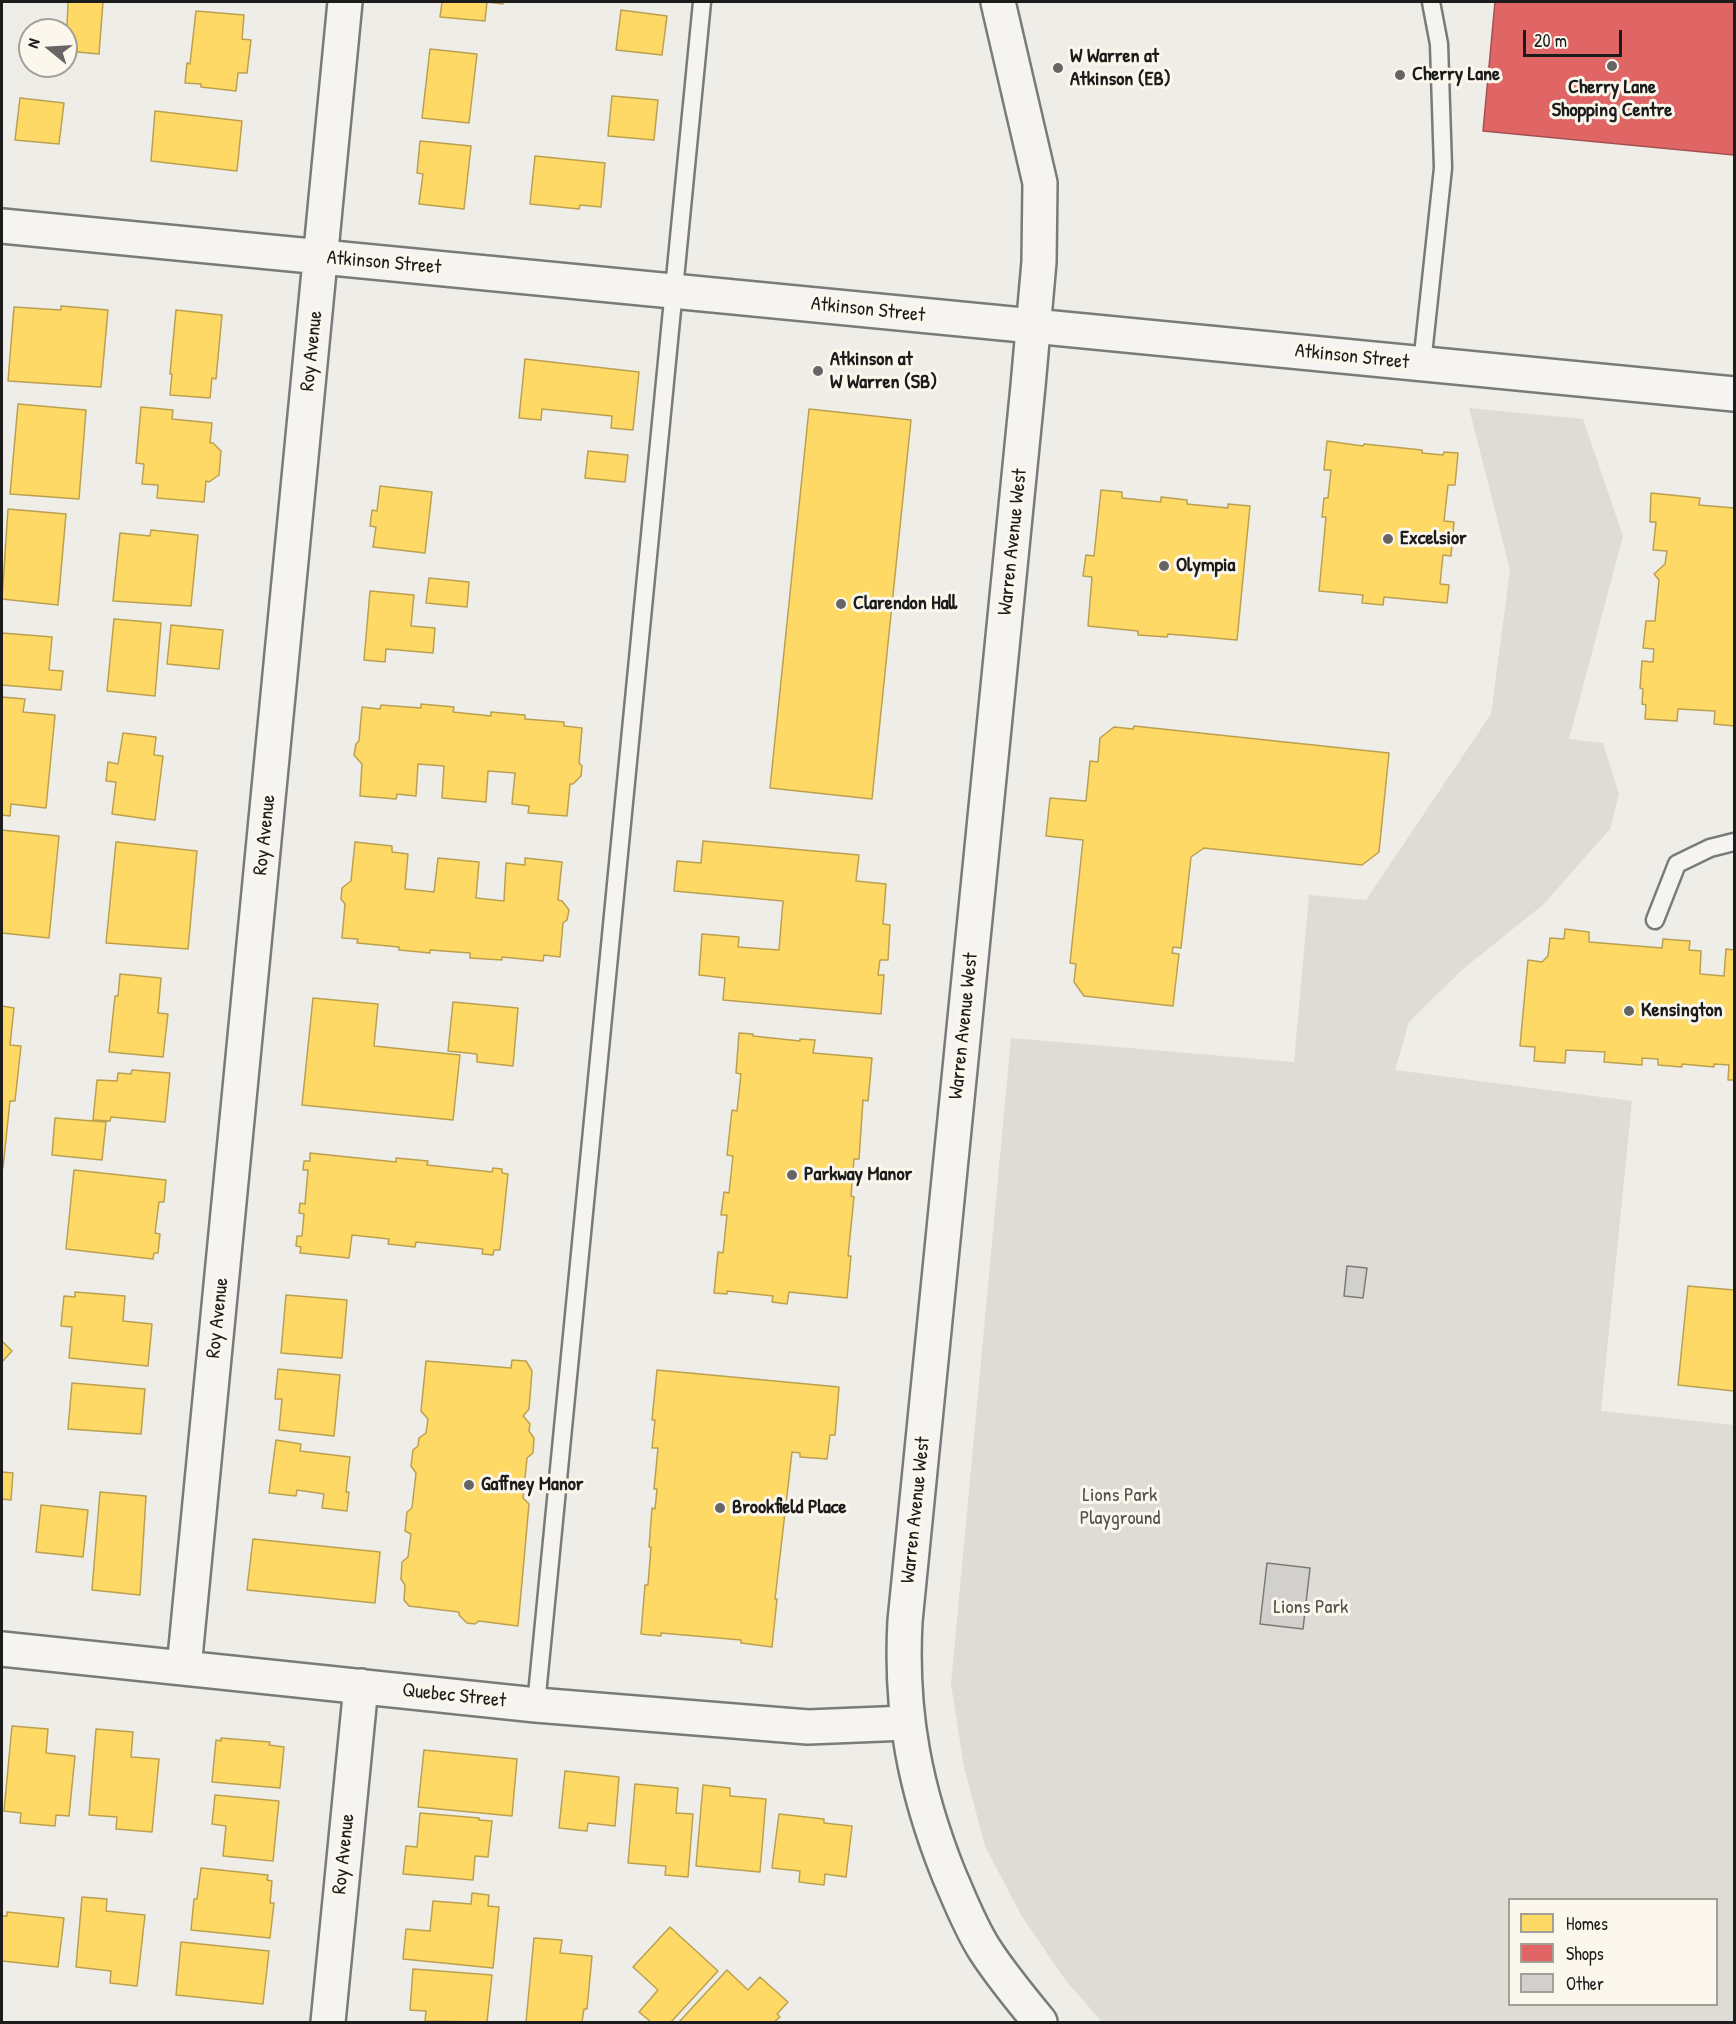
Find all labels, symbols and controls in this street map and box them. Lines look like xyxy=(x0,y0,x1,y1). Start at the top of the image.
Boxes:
north arrow xyxy=(18,18,78,78)
scale bar xyxy=(1526,18,1625,56)
text: 20 m xyxy=(1534,28,1567,53)
text: N xyxy=(21,36,45,51)
place label: W Warren at Atkinson (EB) xyxy=(1070,45,1171,92)
marker: Cherry Lane Shopping Centre xyxy=(1605,59,1619,73)
marker: W Warren at Atkinson (EB) xyxy=(1051,61,1065,75)
place label: Cherry Lane xyxy=(1412,63,1500,87)
marker: Cherry Lane xyxy=(1393,68,1407,82)
place label: Cherry Lane Shopping Centre xyxy=(1552,76,1672,123)
street label: Atkinson Street xyxy=(326,246,442,280)
street label: Atkinson Street xyxy=(810,292,926,328)
street label: Roy Avenue xyxy=(296,310,328,392)
street label: Atkinson Street xyxy=(1294,339,1410,375)
place label: Atkinson at W Warren (SB) xyxy=(830,348,937,395)
marker: Atkinson at W Warren (SB) xyxy=(811,364,825,378)
street label: Warren Avenue West xyxy=(993,467,1033,617)
place label: Excelsior xyxy=(1400,527,1467,551)
marker: Excelsior xyxy=(1381,532,1395,546)
place label: Olympia xyxy=(1176,554,1235,578)
marker: Olympia xyxy=(1157,559,1171,573)
place label: Clarendon Hall xyxy=(853,592,957,616)
marker: Clarendon Hall xyxy=(834,597,848,611)
street label: Roy Avenue xyxy=(249,794,281,876)
street label: Warren Avenue West xyxy=(944,951,984,1101)
place label: Kensington xyxy=(1641,999,1723,1023)
marker: Kensington xyxy=(1622,1004,1636,1018)
place label: Parkway Manor xyxy=(804,1163,912,1187)
marker: Parkway Manor xyxy=(785,1168,799,1182)
street label: Roy Avenue xyxy=(202,1277,234,1359)
street label: Warren Avenue West xyxy=(896,1435,936,1585)
place label: Gaffney Manor xyxy=(481,1473,584,1497)
marker: Gaffney Manor xyxy=(462,1478,476,1492)
park label: Lions Park Playground xyxy=(1080,1484,1160,1531)
place label: Brookfield Place xyxy=(732,1496,846,1520)
marker: Brookfield Place xyxy=(713,1501,727,1515)
park label: Lions Park xyxy=(1274,1596,1348,1620)
street label: Quebec Street xyxy=(401,1679,507,1713)
street label: Roy Avenue xyxy=(328,1813,360,1895)
legend xyxy=(1508,1898,1718,2006)
text: Homes xyxy=(1566,1911,1608,1936)
text: Shops xyxy=(1566,1941,1604,1966)
text: Other xyxy=(1566,1971,1604,1996)

